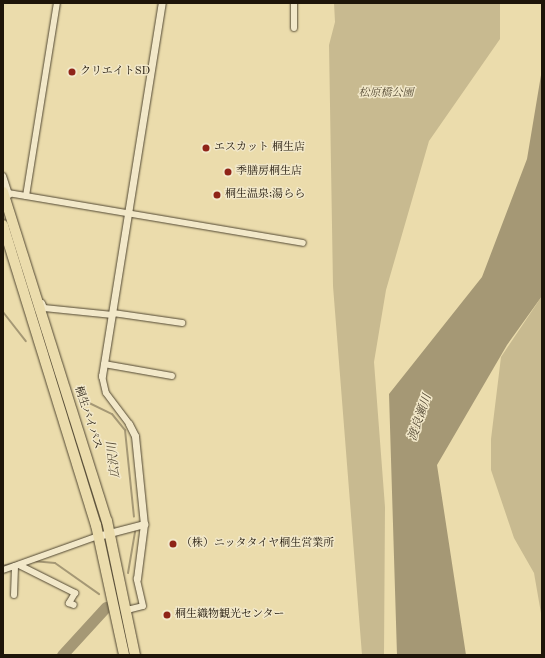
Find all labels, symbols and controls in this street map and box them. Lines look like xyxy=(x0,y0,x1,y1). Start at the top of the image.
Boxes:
place label: クリエイトSD xyxy=(80,65,150,79)
marker: クリエイトSD xyxy=(67,67,77,77)
park label: 松原橋公園 xyxy=(359,87,413,101)
place label: エスカット 桐生店 xyxy=(214,141,305,155)
marker: エスカット 桐生店 xyxy=(201,143,211,153)
place label: 季膳房桐生店 xyxy=(236,165,302,179)
marker: 季膳房桐生店 xyxy=(223,167,233,177)
place label: 桐生温泉;湯らら xyxy=(225,188,305,202)
marker: 桐生温泉;湯らら xyxy=(212,190,222,200)
street label: 桐生バイパス xyxy=(71,385,103,451)
water label: 渡良瀬川 xyxy=(406,393,436,443)
water label: 広沢川 xyxy=(106,441,124,479)
place label: （株）ニッタタイヤ桐生営業所 xyxy=(181,537,335,551)
marker: （株）ニッタタイヤ桐生営業所 xyxy=(168,539,178,549)
place label: 桐生織物観光センター xyxy=(175,608,285,622)
marker: 桐生織物観光センター xyxy=(162,610,172,620)

